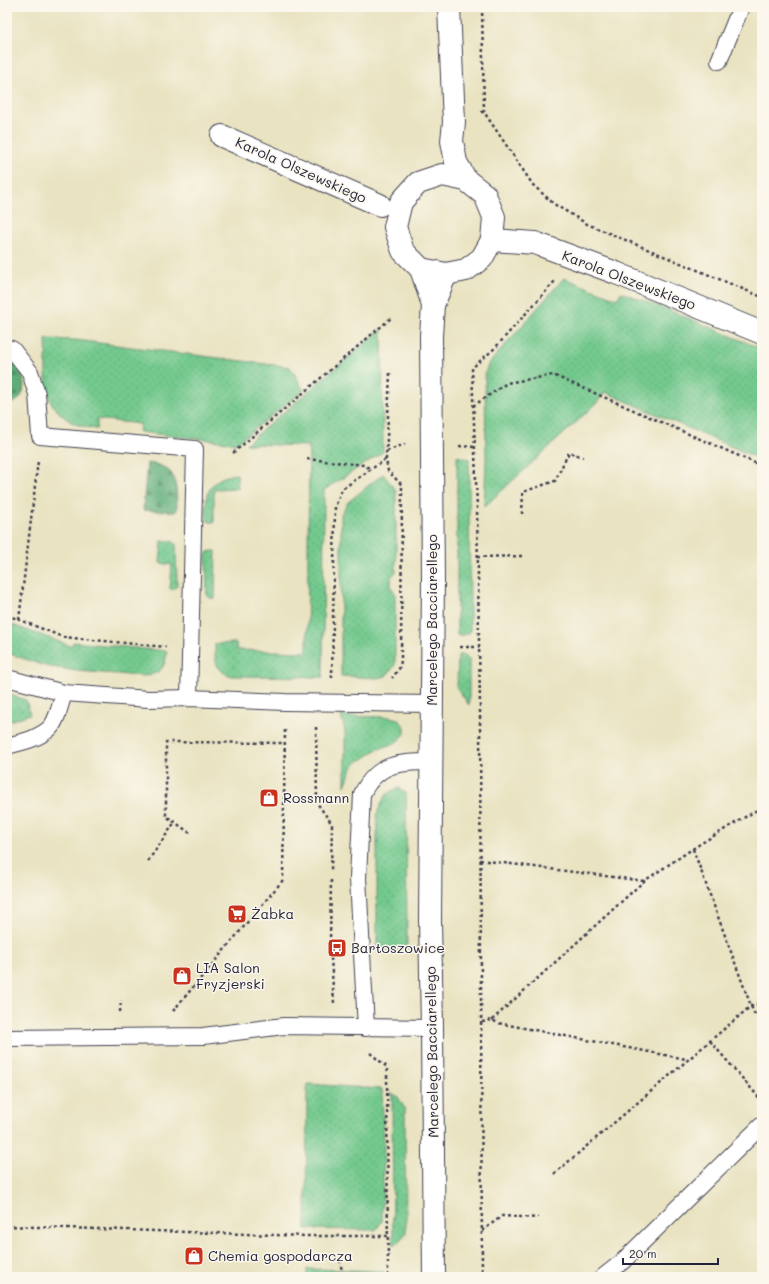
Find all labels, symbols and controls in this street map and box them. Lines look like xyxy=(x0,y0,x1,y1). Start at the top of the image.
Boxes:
street label: Karola Olszewskiego xyxy=(233,132,370,207)
street label: Karola Olszewskiego xyxy=(560,245,699,314)
street label: Marcelego Bacciarellego xyxy=(422,534,441,706)
shop icon: Rossmann xyxy=(258,787,280,809)
place label: Rossmann xyxy=(283,788,349,807)
supermarket icon: Żabka xyxy=(226,903,248,925)
place label: Żabka xyxy=(251,904,294,923)
bus stop icon: Bartoszowice xyxy=(326,937,348,959)
place label: Bartoszowice xyxy=(351,938,445,957)
place label: LIA Salon Fryzjerski xyxy=(196,958,265,993)
shop icon: LIA Salon Fryzjerski xyxy=(171,965,193,987)
street label: Marcelego Bacciarellego xyxy=(421,966,442,1138)
scale bar xyxy=(623,1240,718,1266)
shop icon: Chemia gospodarcza xyxy=(183,1245,205,1267)
text: 20 m xyxy=(629,1245,657,1261)
place label: Chemia gospodarcza xyxy=(208,1246,353,1265)

